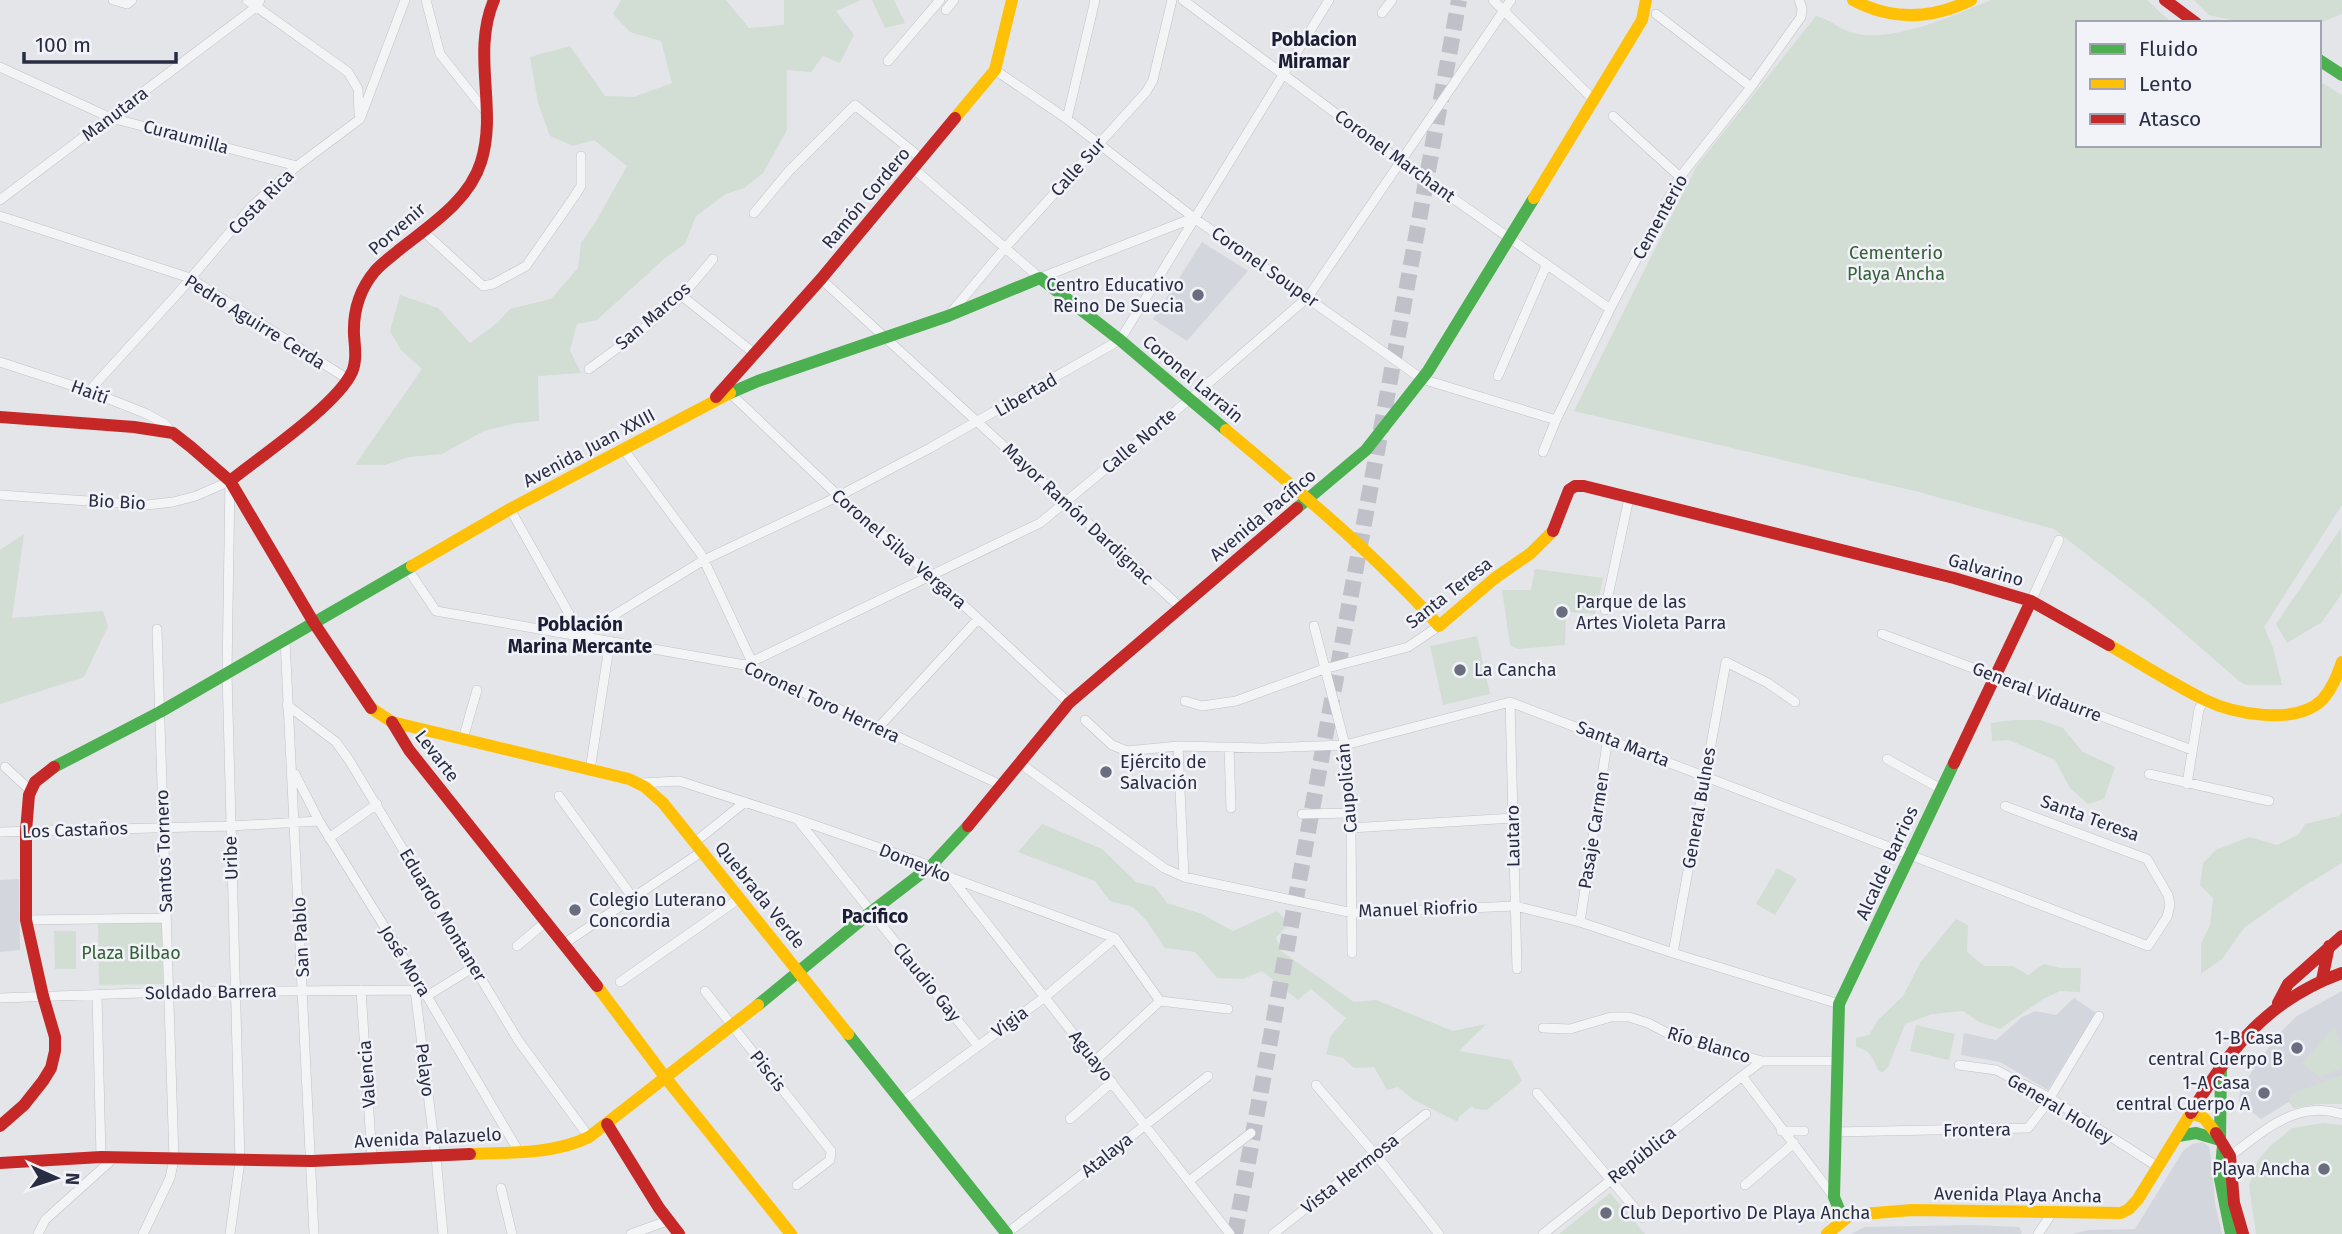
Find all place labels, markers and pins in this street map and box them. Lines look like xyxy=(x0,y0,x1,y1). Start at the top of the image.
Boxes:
place label: Centro Educativo Reino De Suecia xyxy=(1046,274,1184,317)
marker: Centro Educativo Reino De Suecia xyxy=(1190,287,1206,303)
place label: Parque de las Artes Violeta Parra xyxy=(1576,591,1726,634)
marker: Parque de las Artes Violeta Parra xyxy=(1554,604,1570,620)
place label: La Cancha xyxy=(1474,659,1557,681)
marker: La Cancha xyxy=(1452,662,1468,678)
place label: Ejército de Salvación xyxy=(1120,751,1207,794)
marker: Ejército de Salvación xyxy=(1098,764,1114,780)
place label: Colegio Luterano Concordia xyxy=(589,889,726,932)
marker: Colegio Luterano Concordia xyxy=(567,902,583,918)
place label: 1-B Casa central Cuerpo B xyxy=(2148,1027,2283,1070)
marker: 1-B Casa central Cuerpo B xyxy=(2289,1040,2305,1056)
place label: 1-A Casa central Cuerpo A xyxy=(2116,1072,2251,1115)
marker: 1-A Casa central Cuerpo A xyxy=(2256,1085,2272,1101)
place label: Playa Ancha xyxy=(2212,1158,2310,1180)
marker: Playa Ancha xyxy=(2316,1161,2332,1177)
place label: Club Deportivo De Playa Ancha xyxy=(1620,1202,1870,1224)
marker: Club Deportivo De Playa Ancha xyxy=(1598,1205,1614,1221)

